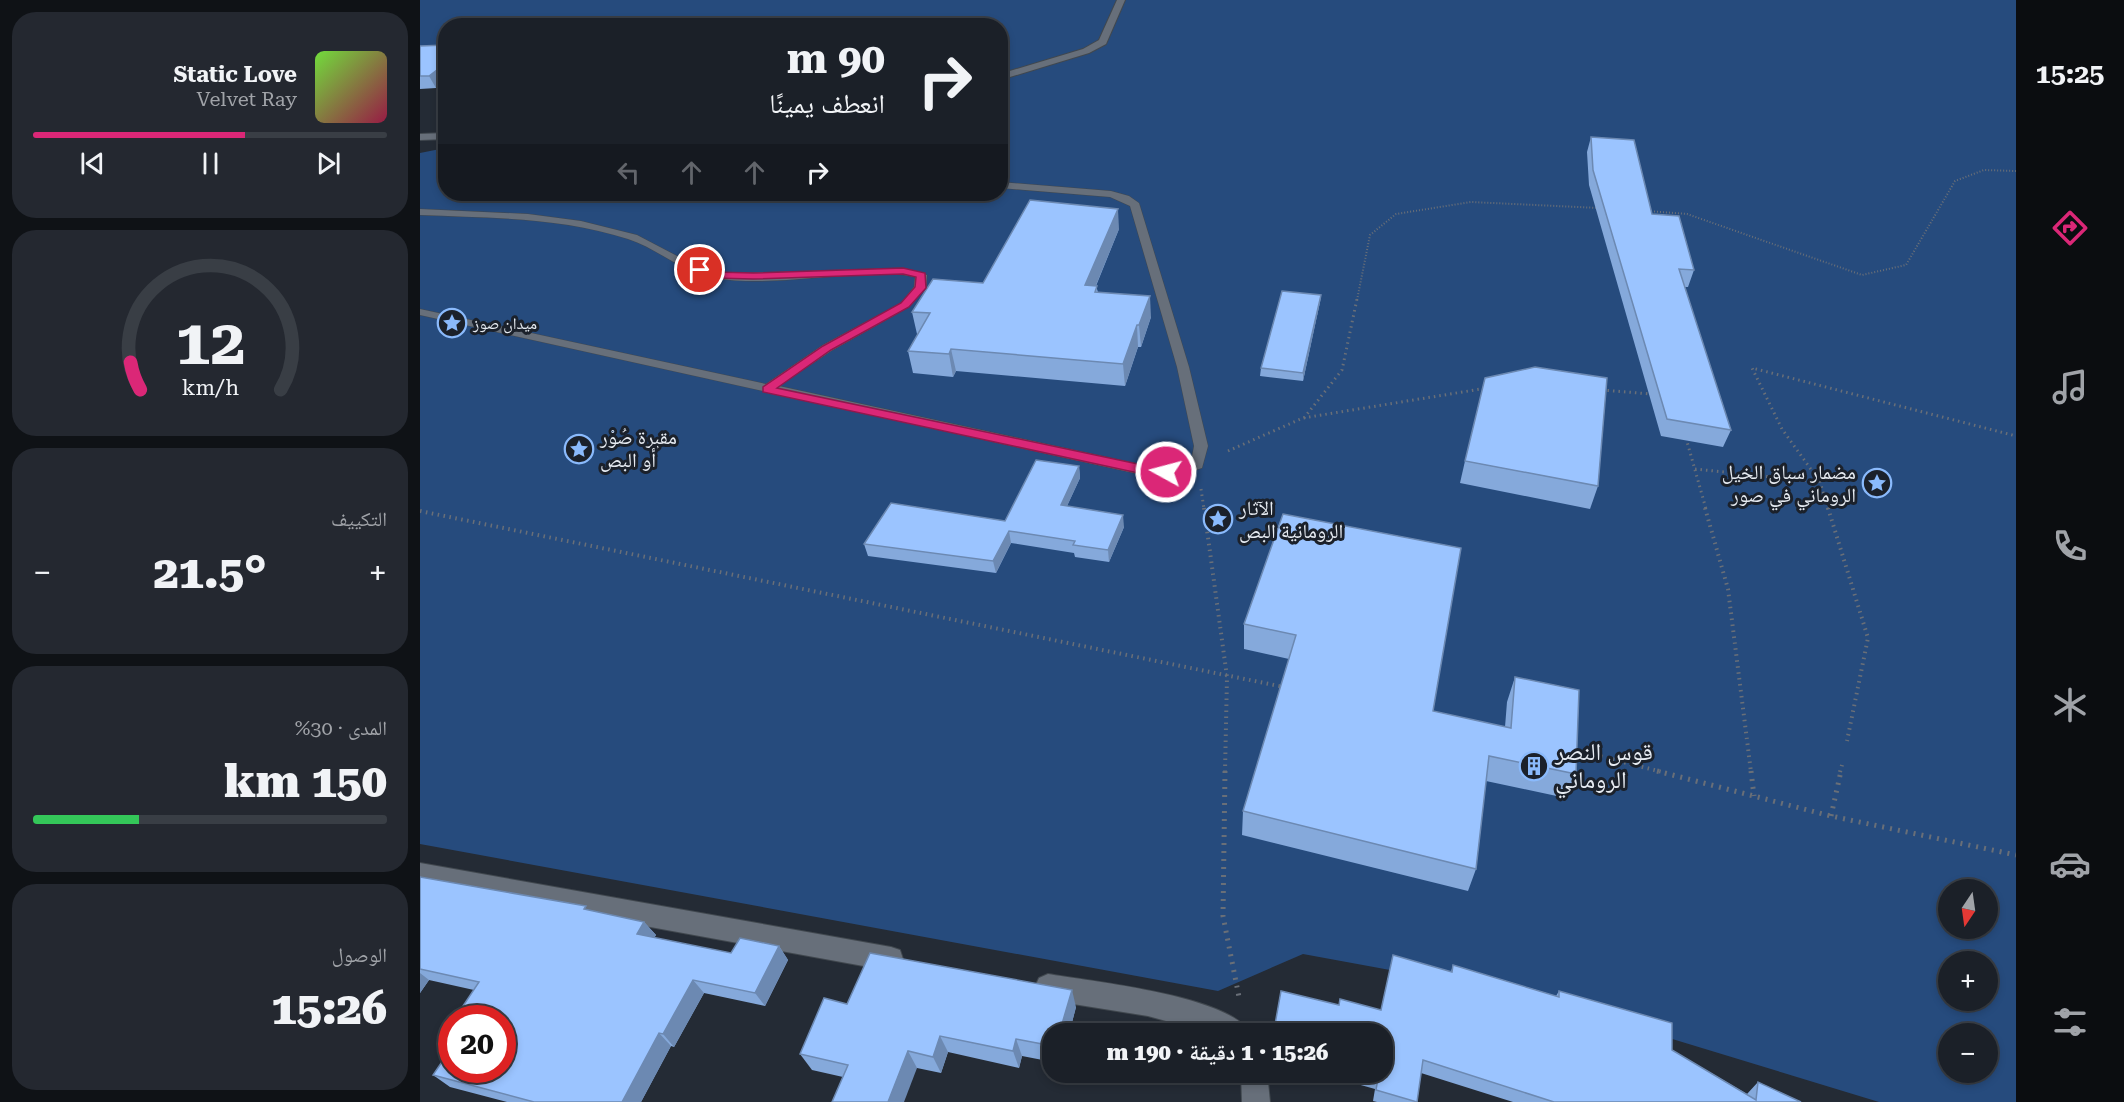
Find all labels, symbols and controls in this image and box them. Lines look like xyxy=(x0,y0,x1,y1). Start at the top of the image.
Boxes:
text: 90 m xyxy=(787,34,885,83)
icon: right xyxy=(906,42,984,120)
text: 15:25 xyxy=(2036,58,2104,90)
text: Static Love xyxy=(173,62,297,87)
text: Velvet Ray xyxy=(197,87,297,111)
text: انعطف يمينًا xyxy=(769,88,885,120)
icon: previous xyxy=(76,147,109,180)
icon: pause xyxy=(194,147,227,180)
icon: next xyxy=(312,147,345,180)
icon: left xyxy=(612,156,645,189)
icon: ahead xyxy=(675,156,708,189)
icon: ahead xyxy=(738,156,771,189)
icon: right xyxy=(801,156,834,189)
icon: directions xyxy=(2049,207,2091,249)
pin xyxy=(674,244,725,295)
icon: arrive xyxy=(683,253,716,286)
text: 12 xyxy=(175,306,245,379)
place icon: ميدان صوز xyxy=(436,307,468,339)
place label: ميدان صوز xyxy=(472,314,537,334)
icon: music xyxy=(2049,366,2091,408)
text: km/h xyxy=(181,375,239,400)
place label: مقبرة صُوْر أو البص xyxy=(599,425,677,472)
place icon: مقبرة صُوْر أو البص xyxy=(563,433,595,465)
position arrow xyxy=(1134,440,1198,504)
place label: مضمار سباق الخيل الروماني في صور xyxy=(1722,460,1856,511)
place icon: مضمار سباق الخيل الروماني في صور xyxy=(1861,467,1893,499)
place label: الآثار الرومانية البص xyxy=(1238,496,1343,543)
place icon: الآثار الرومانية البص xyxy=(1202,503,1234,535)
text: التكييف xyxy=(331,507,387,531)
icon: phone xyxy=(2049,525,2091,567)
text: 21.5° xyxy=(153,546,267,599)
text: − xyxy=(33,553,51,592)
text: + xyxy=(369,553,387,592)
icon: climate xyxy=(2049,684,2091,726)
text: المدى · 30% xyxy=(295,716,387,740)
place label: قوس النصر الروماني xyxy=(1554,738,1653,799)
building icon: قوس النصر الروماني xyxy=(1518,750,1550,782)
text: 150 km xyxy=(224,755,387,808)
icon: car xyxy=(2049,843,2091,885)
north arrow xyxy=(1938,879,1998,939)
map controls xyxy=(1938,879,1998,1083)
text: الوصول xyxy=(332,943,387,967)
button: + xyxy=(1938,951,1998,1011)
text: 15:26 xyxy=(271,982,387,1035)
icon: filters xyxy=(2049,1001,2091,1043)
speed limit sign: 20 xyxy=(438,1005,516,1083)
button: − xyxy=(1938,1023,1998,1083)
text: 15:26 · 1 دقيقة · 190 m xyxy=(1107,1040,1328,1065)

